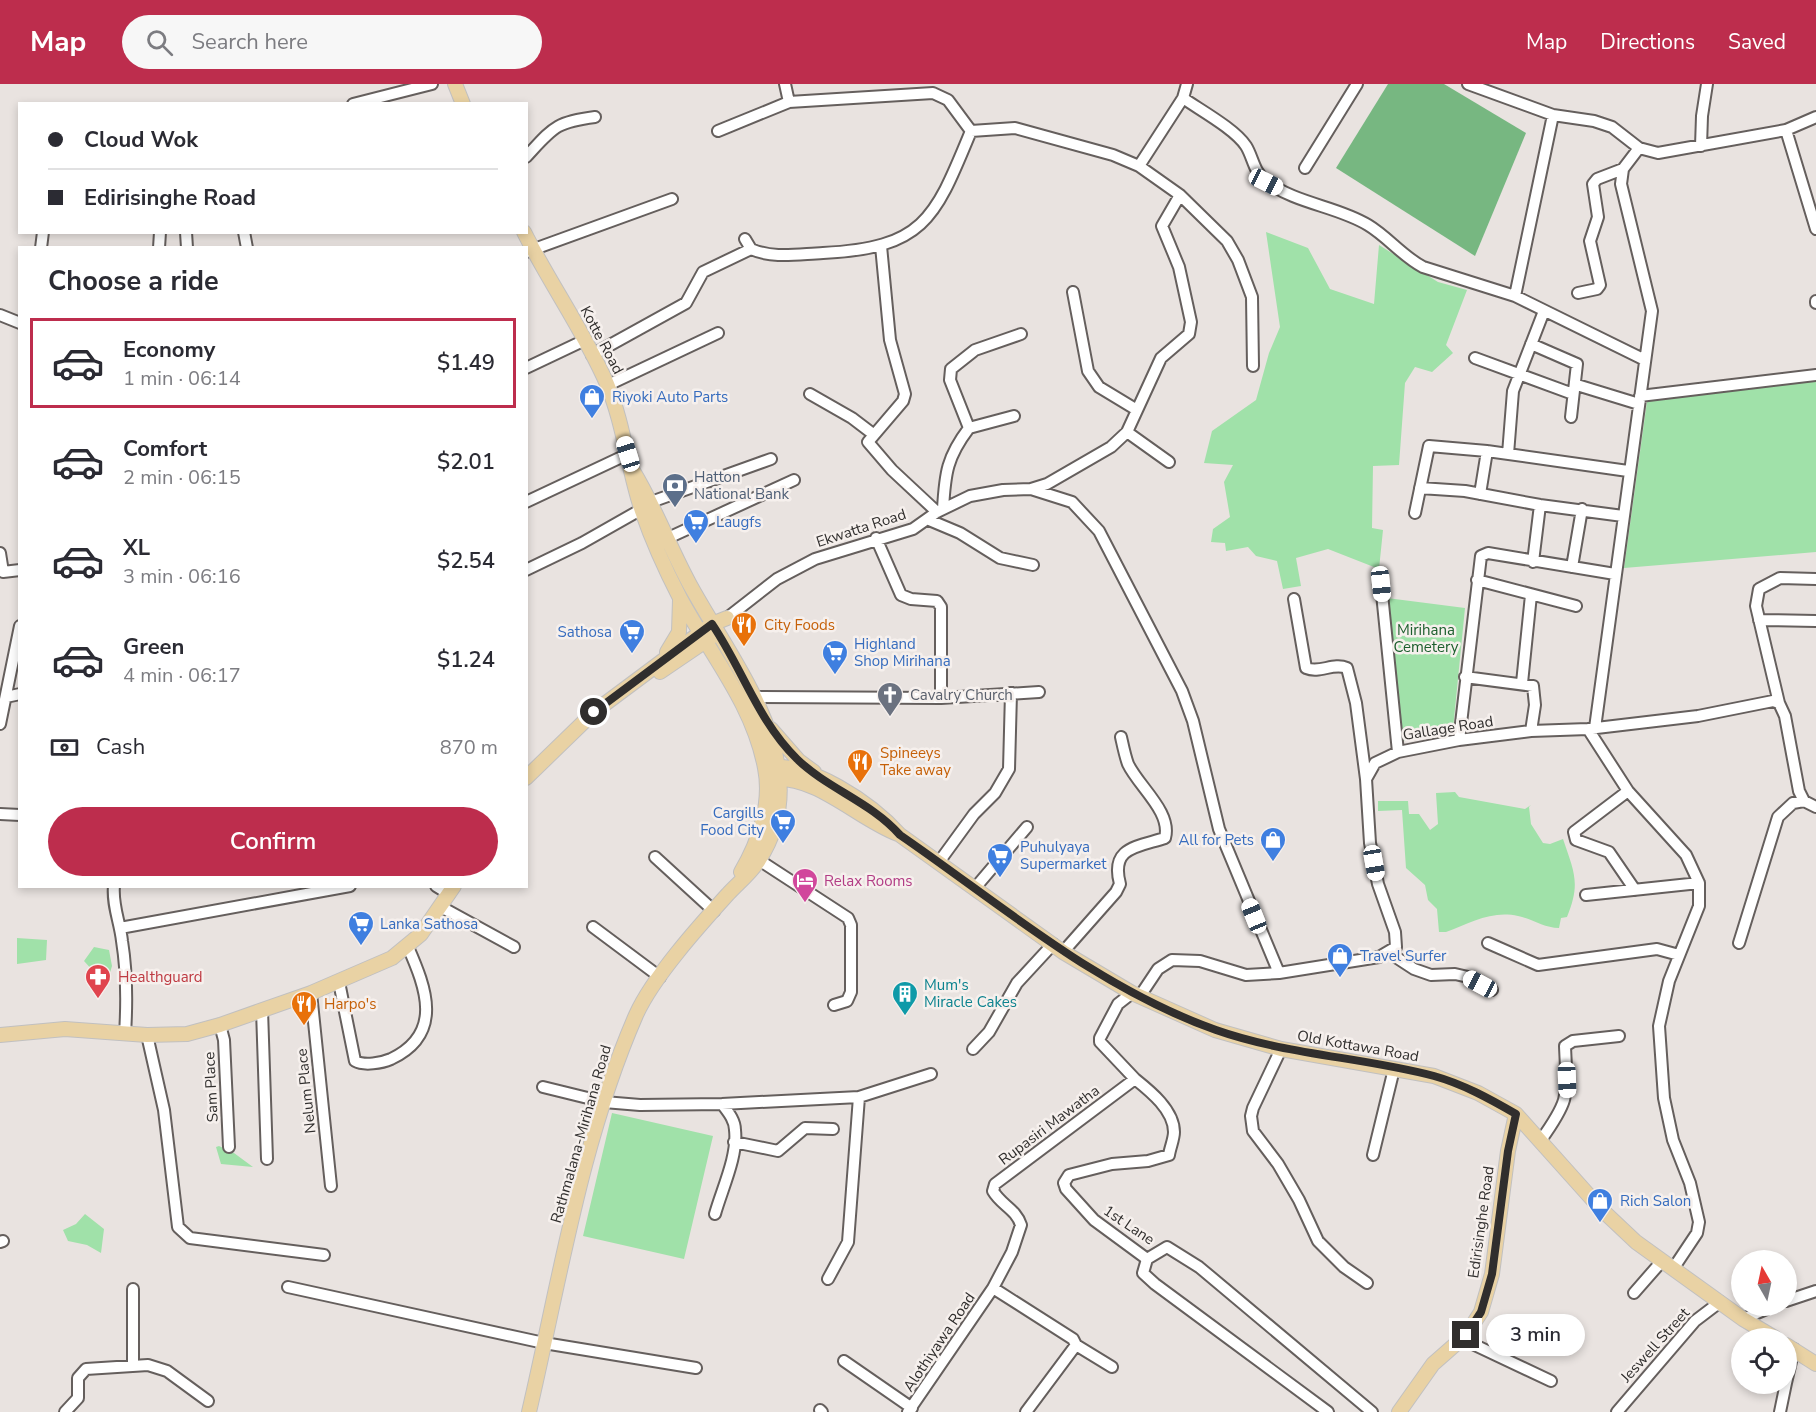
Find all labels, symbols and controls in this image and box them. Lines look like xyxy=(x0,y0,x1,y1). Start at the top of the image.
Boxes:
search box xyxy=(122,15,542,69)
text: Map xyxy=(30,23,86,61)
icon: search xyxy=(143,26,176,59)
text: Search here xyxy=(191,27,308,57)
text: Map xyxy=(1526,28,1567,56)
text: Directions xyxy=(1600,28,1695,56)
text: Saved xyxy=(1728,28,1786,56)
text: Cloud Wok xyxy=(84,125,198,155)
car xyxy=(1246,166,1286,198)
text: Edirisinghe Road xyxy=(84,183,256,213)
text: Choose a ride xyxy=(48,263,219,300)
street label: Kotte Road xyxy=(576,302,628,378)
text: Economy xyxy=(123,335,215,365)
icon: car xyxy=(51,336,105,390)
text: $1.49 xyxy=(437,348,495,378)
text: 1 min · 06:14 xyxy=(123,365,241,392)
shop icon: Riyoki Auto Parts xyxy=(577,382,607,420)
place label: Riyoki Auto Parts xyxy=(612,387,728,407)
text: Comfort xyxy=(123,434,207,464)
car xyxy=(614,434,642,474)
icon: car xyxy=(51,435,105,489)
text: $2.01 xyxy=(437,447,495,477)
text: 2 min · 06:15 xyxy=(123,464,241,491)
place label: Hatton National Bank xyxy=(694,467,789,504)
bank icon: Hatton National Bank xyxy=(660,471,690,509)
street label: Ekwatta Road xyxy=(813,504,909,552)
supermarket icon: Laugfs xyxy=(681,507,711,545)
place label: Laugfs xyxy=(716,512,761,532)
text: XL xyxy=(123,533,150,563)
icon: car xyxy=(51,534,105,588)
text: $2.54 xyxy=(437,546,495,576)
text: 3 min · 06:16 xyxy=(123,563,241,590)
car xyxy=(1370,565,1392,603)
restaurant icon: City Foods xyxy=(729,610,759,648)
place label: City Foods xyxy=(764,615,835,635)
supermarket icon: Sathosa xyxy=(617,617,647,655)
park label: Mirihana Cemetery xyxy=(1393,620,1459,657)
place label: Sathosa xyxy=(558,622,612,642)
text: Green xyxy=(123,632,184,662)
icon: car xyxy=(51,633,105,687)
place label: Highland Shop Mirihana xyxy=(854,634,951,671)
supermarket icon: Highland Shop Mirihana xyxy=(820,638,850,676)
text: $1.24 xyxy=(437,645,495,675)
text: 4 min · 06:17 xyxy=(123,662,241,689)
church icon: Cavalry Church xyxy=(875,680,905,718)
place label: Cavalry Church xyxy=(910,685,1013,705)
route start xyxy=(580,698,607,725)
street label: Gallage Road xyxy=(1401,711,1495,745)
icon: cash xyxy=(48,731,81,764)
text: Cash xyxy=(96,732,145,762)
text: 870 m xyxy=(440,734,498,761)
place label: Spineeys Take away xyxy=(880,743,951,780)
restaurant icon: Spineeys Take away xyxy=(845,747,875,785)
place label: Cargills Food City xyxy=(700,803,764,840)
button: Confirm xyxy=(48,807,498,876)
supermarket icon: Cargills Food City xyxy=(768,807,798,845)
shop icon: All for Pets xyxy=(1258,825,1288,863)
place label: All for Pets xyxy=(1178,830,1254,850)
place label: Puhulyaya Supermarket xyxy=(1020,837,1107,874)
supermarket icon: Puhulyaya Supermarket xyxy=(985,841,1015,879)
car xyxy=(1362,844,1386,882)
hotel icon: Relax Rooms xyxy=(790,866,820,904)
place label: Relax Rooms xyxy=(824,871,913,891)
car xyxy=(1239,896,1269,936)
supermarket icon: Lanka Sathosa xyxy=(346,909,376,947)
place label: Lanka Sathosa xyxy=(380,914,478,934)
shop icon: Travel Surfer xyxy=(1325,941,1355,979)
place label: Travel Surfer xyxy=(1360,946,1447,966)
pharmacy icon: Healthguard xyxy=(83,962,113,1000)
place label: Healthguard xyxy=(118,967,203,987)
car xyxy=(1460,968,1500,1000)
place label: Mum's Miracle Cakes xyxy=(924,975,1017,1012)
building icon: Mum's Miracle Cakes xyxy=(890,979,920,1017)
restaurant icon: Harpo's xyxy=(289,989,319,1027)
place label: Harpo's xyxy=(324,994,376,1014)
street label: Old Kottawa Road xyxy=(1296,1025,1420,1067)
street label: Rathmalana-Mirihana Road xyxy=(546,1043,616,1225)
street label: Nelum Place xyxy=(292,1048,320,1134)
street label: Sam Place xyxy=(199,1051,223,1123)
car xyxy=(1557,1062,1577,1098)
street label: Rupasiri Mawatha xyxy=(995,1080,1103,1170)
street label: Edirisinghe Road xyxy=(1463,1165,1499,1279)
shop icon: Rich Salon xyxy=(1585,1186,1615,1224)
place label: Rich Salon xyxy=(1620,1191,1691,1211)
street label: 1st Lane xyxy=(1099,1201,1159,1249)
north arrow xyxy=(1731,1250,1797,1316)
map controls xyxy=(1731,1250,1797,1394)
street label: Alothiyawa Road xyxy=(898,1289,980,1395)
street label: Jeswell Street xyxy=(1615,1303,1694,1387)
callout: 3 min xyxy=(1487,1314,1586,1356)
route end xyxy=(1452,1321,1479,1348)
text: 3 min xyxy=(1510,1321,1561,1348)
button: locate xyxy=(1731,1328,1797,1394)

